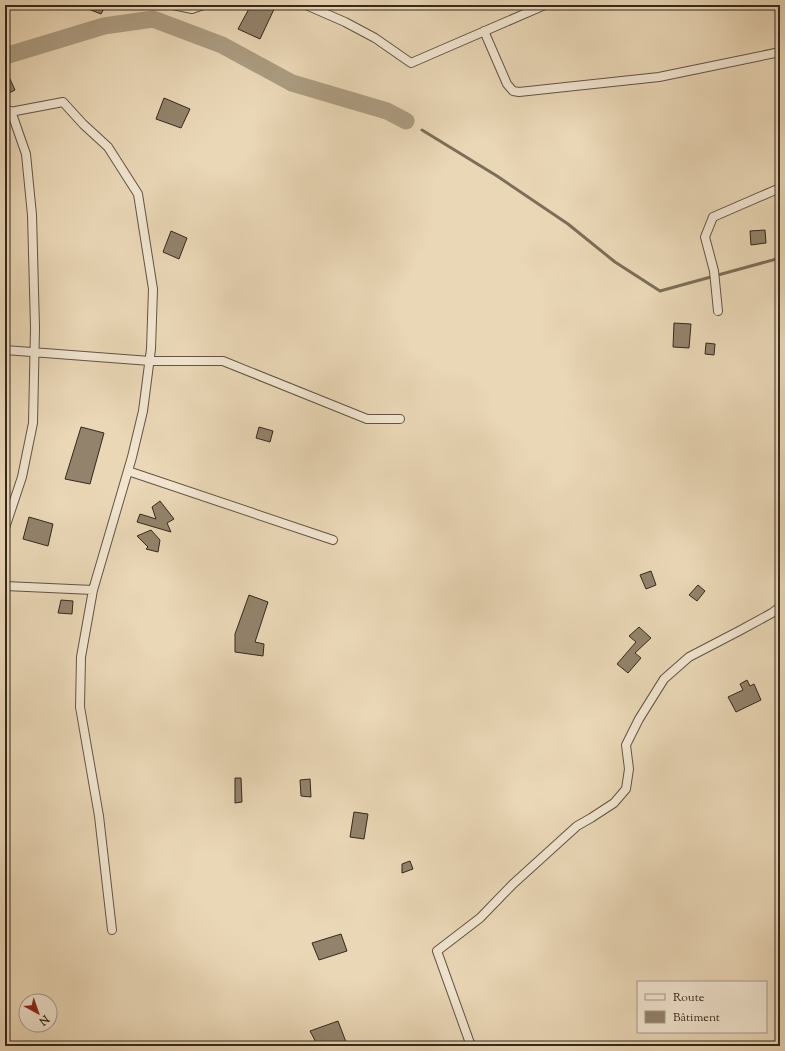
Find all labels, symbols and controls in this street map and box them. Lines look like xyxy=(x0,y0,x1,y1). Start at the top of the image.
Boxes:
legend xyxy=(637,981,767,1033)
text: Route xyxy=(673,989,705,1007)
north arrow xyxy=(18,993,58,1033)
text: Bâtiment xyxy=(673,1009,720,1027)
text: N xyxy=(35,1010,53,1029)

